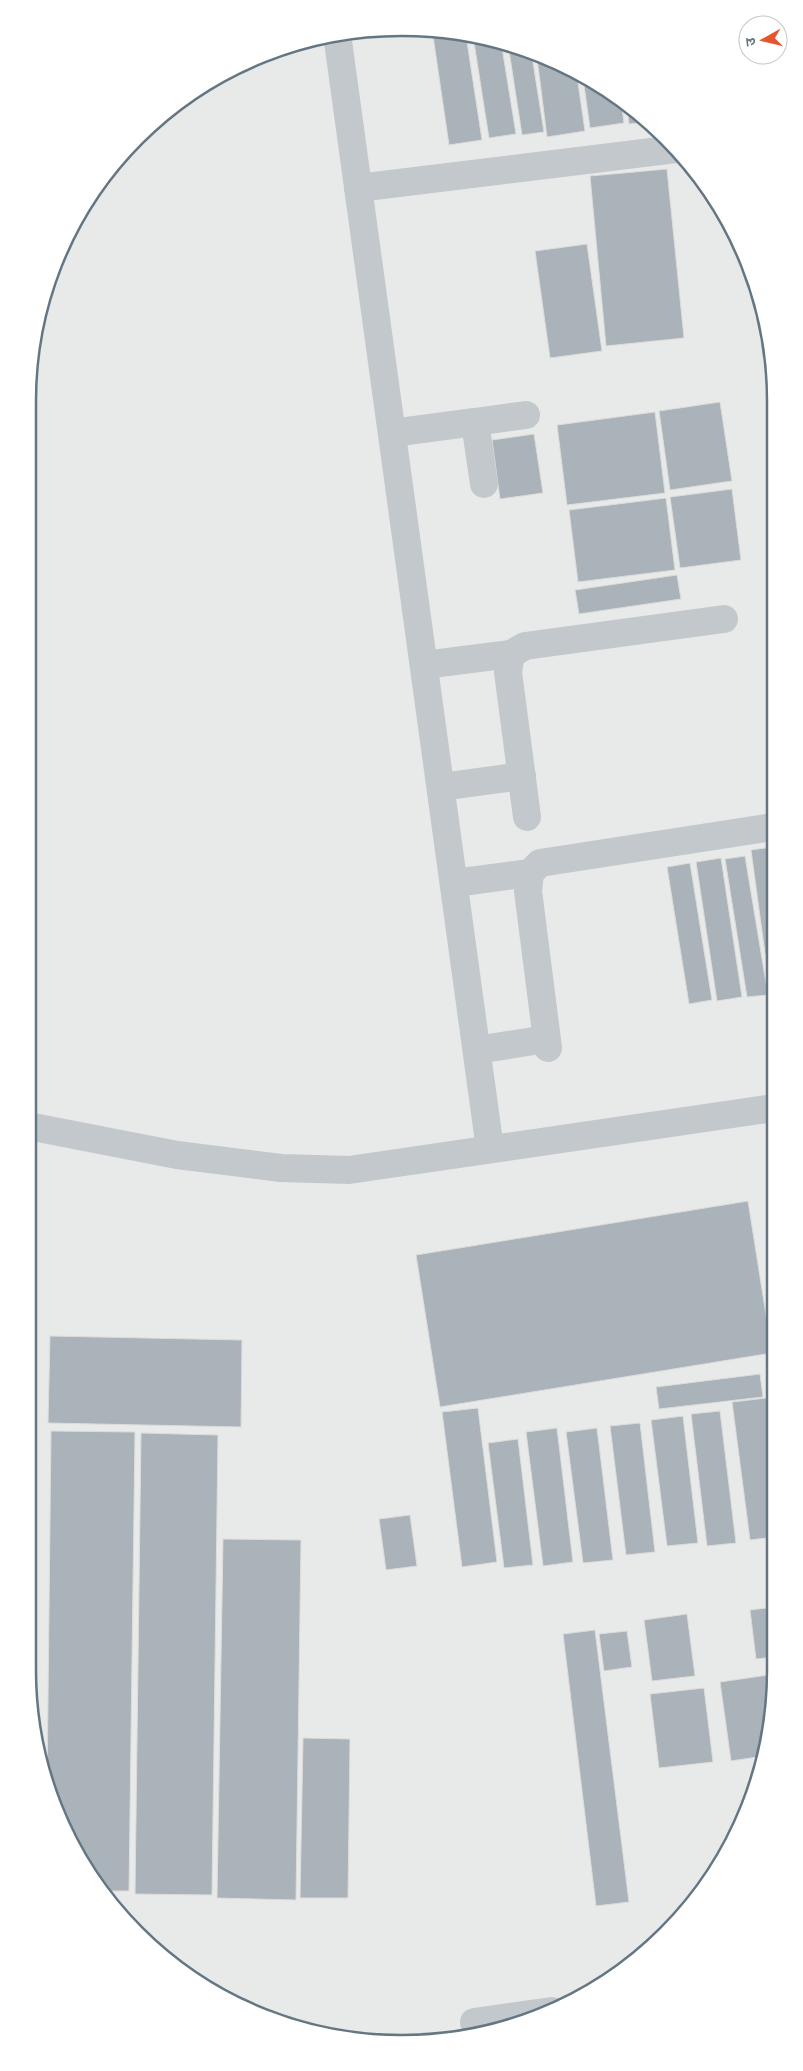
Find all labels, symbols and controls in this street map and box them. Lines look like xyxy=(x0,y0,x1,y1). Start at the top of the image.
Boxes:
north arrow xyxy=(738,15,788,65)
text: उ xyxy=(742,36,759,47)

